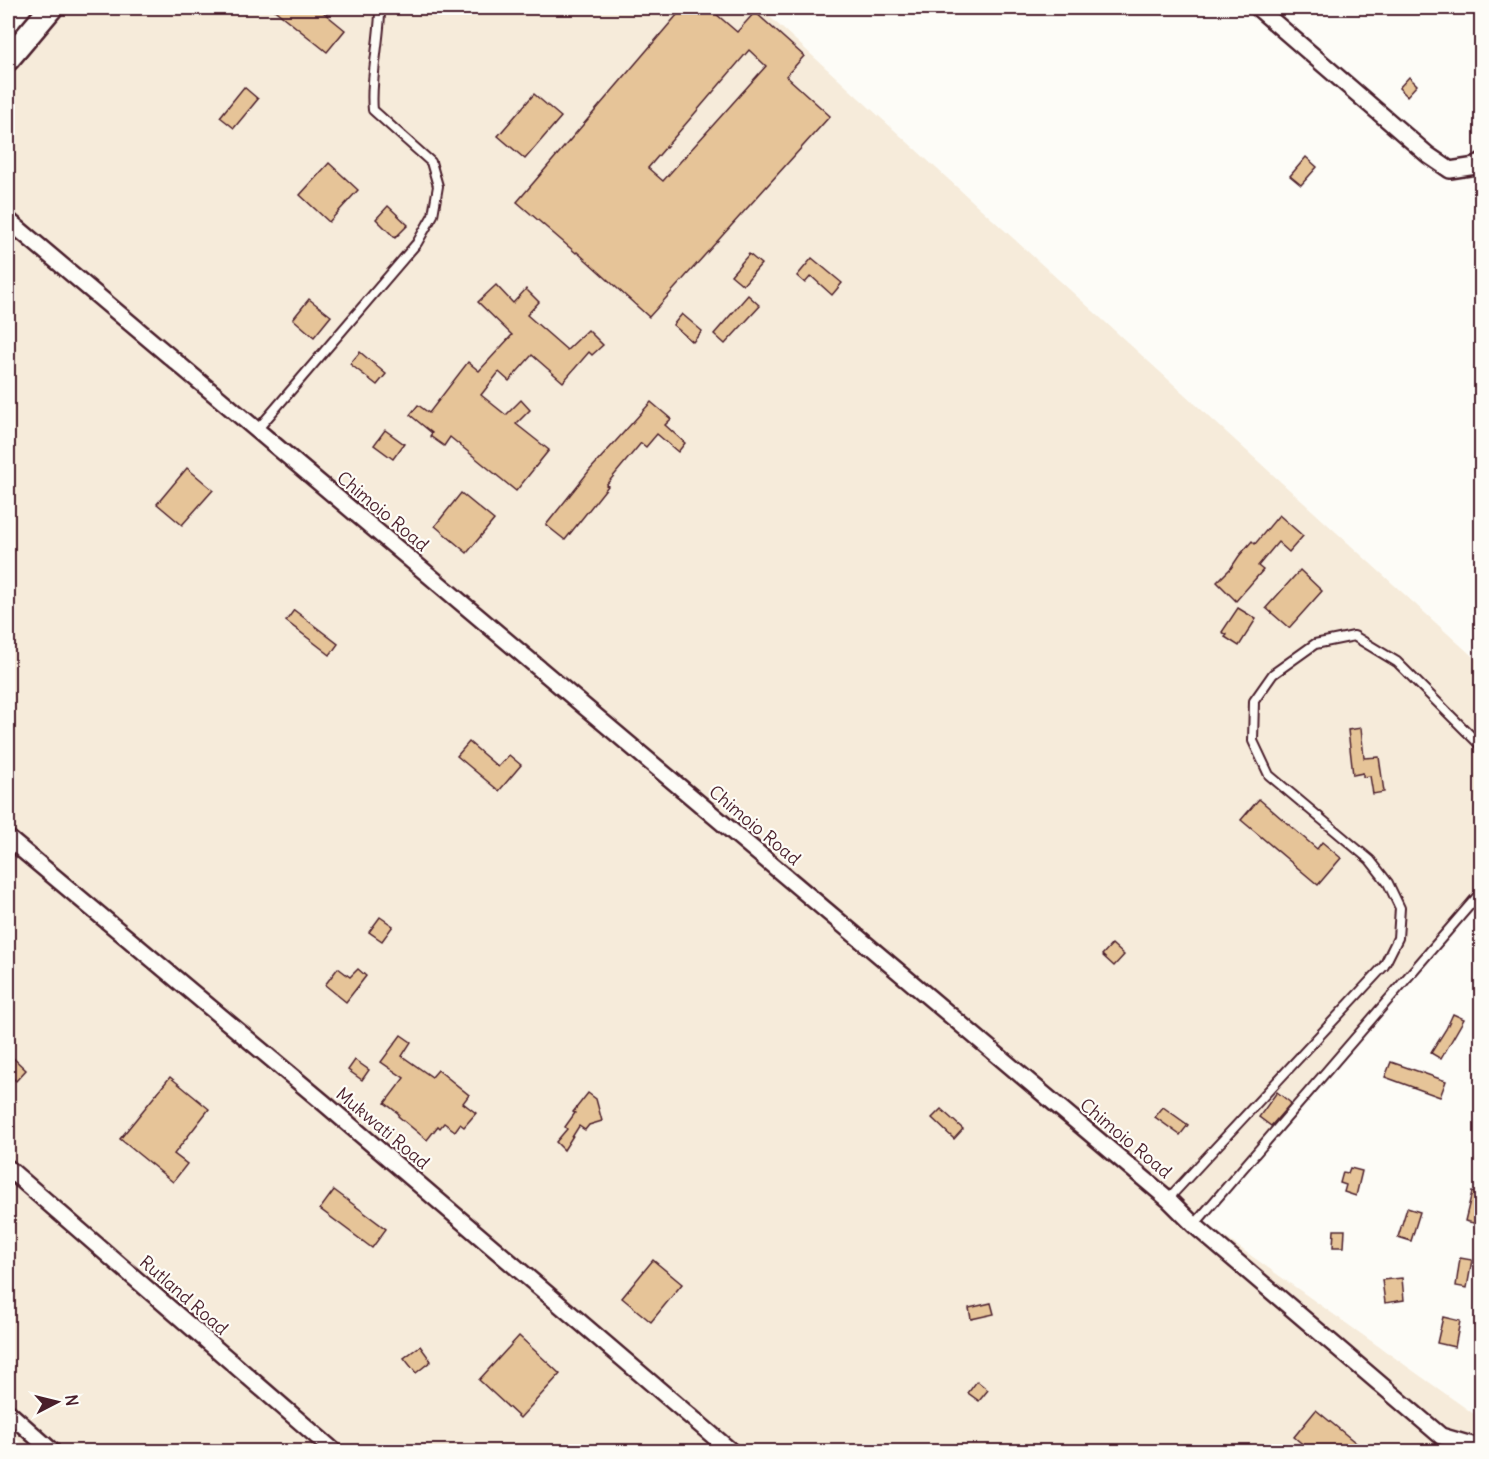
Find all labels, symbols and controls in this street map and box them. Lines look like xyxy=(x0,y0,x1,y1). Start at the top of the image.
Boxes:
street label: Chimoio Road xyxy=(332,466,434,556)
street label: Chimoio Road xyxy=(704,780,806,870)
street label: Mukwati Road xyxy=(331,1082,435,1174)
street label: Chimoio Road xyxy=(1075,1093,1177,1183)
street label: Rutland Road xyxy=(135,1250,233,1340)
north arrow xyxy=(27,1372,87,1432)
text: N xyxy=(61,1393,82,1407)

